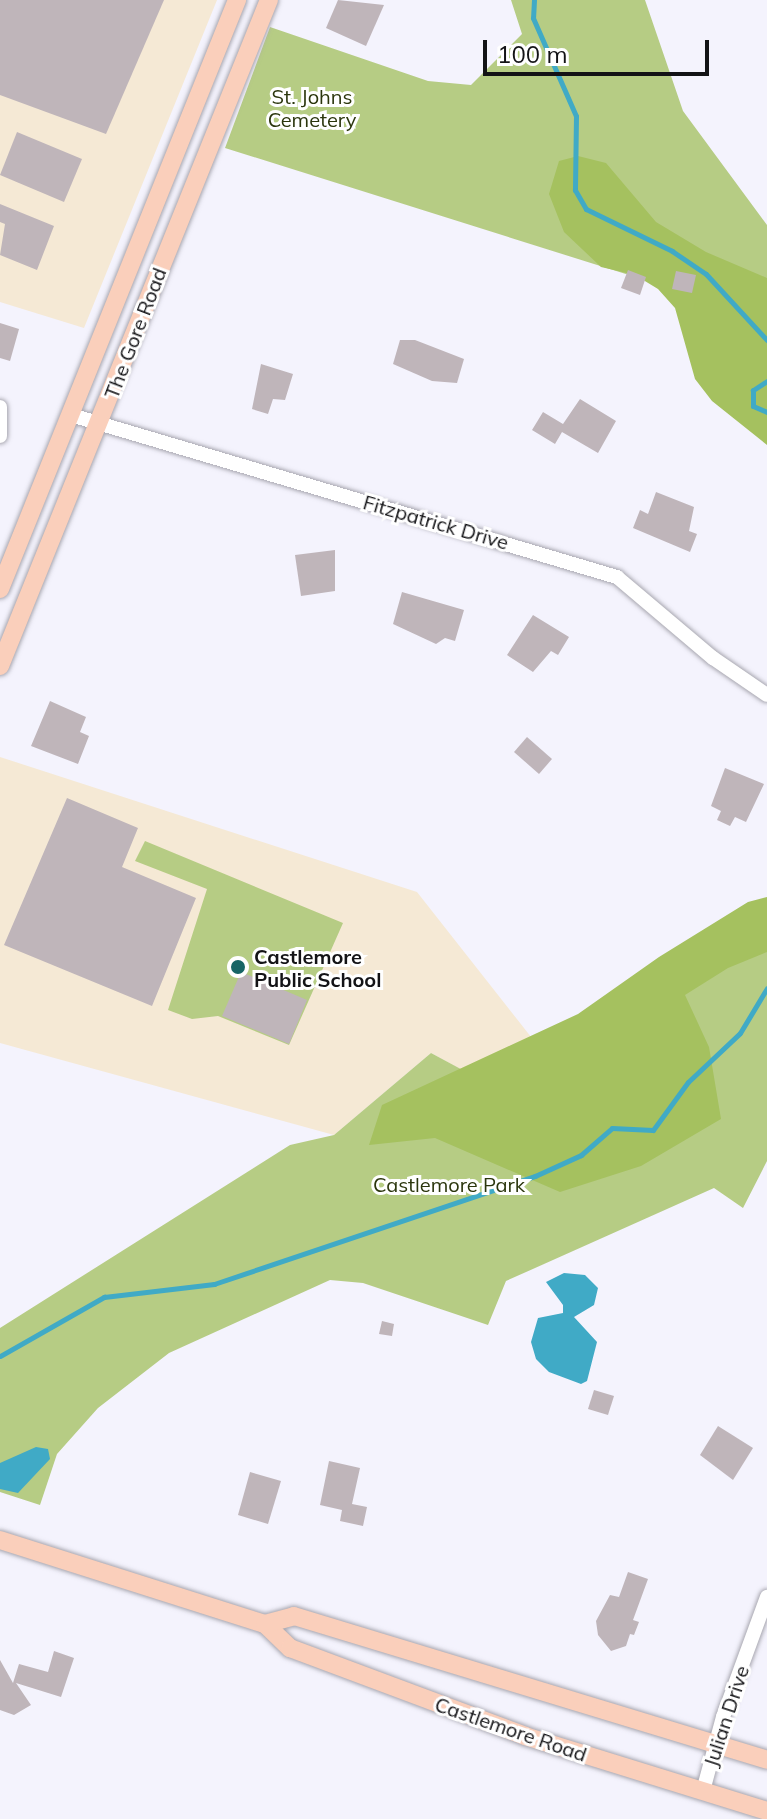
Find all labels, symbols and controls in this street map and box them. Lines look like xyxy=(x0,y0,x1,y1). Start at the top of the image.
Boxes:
scale bar xyxy=(487,24,713,74)
text: 100 m xyxy=(497,39,568,69)
park label: St. Johns Cemetery xyxy=(268,85,356,132)
street label: The Gore Road xyxy=(99,264,171,402)
street label: Fitzpatrick Drive xyxy=(361,490,511,554)
place label: Castlemore Public School xyxy=(254,944,381,991)
marker: Castlemore Public School xyxy=(229,958,247,976)
park label: Castlemore Park xyxy=(373,1172,525,1196)
street label: Julian Drive xyxy=(698,1662,754,1770)
street label: Castlemore Road xyxy=(432,1692,590,1766)

